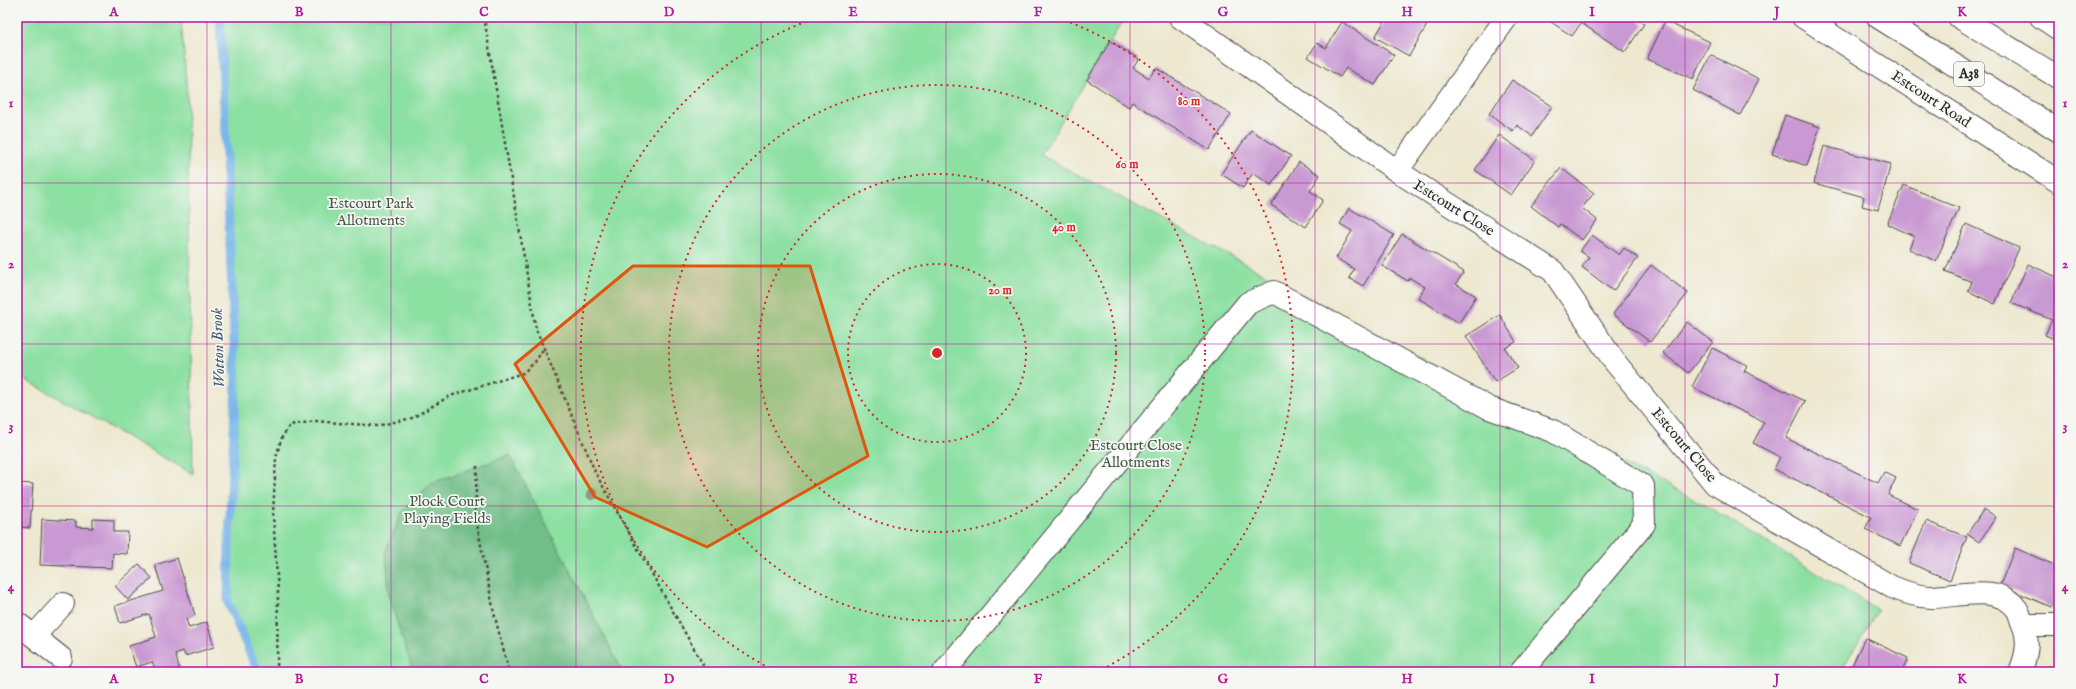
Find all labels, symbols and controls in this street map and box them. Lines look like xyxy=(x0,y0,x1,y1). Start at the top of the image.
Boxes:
text: A xyxy=(109,4,120,21)
text: B xyxy=(295,4,304,21)
text: C xyxy=(479,4,489,21)
text: D xyxy=(664,4,675,21)
text: E xyxy=(848,4,858,21)
text: F xyxy=(1034,4,1043,21)
text: G xyxy=(1218,4,1229,21)
text: H xyxy=(1401,4,1413,21)
text: I xyxy=(1589,4,1595,21)
text: J xyxy=(1772,4,1780,21)
text: K xyxy=(1957,4,1967,21)
road number: A38 xyxy=(1954,62,1984,86)
street label: Estcourt Road xyxy=(1888,66,1975,132)
text: 80 m xyxy=(1178,94,1201,109)
text: 1 xyxy=(9,95,14,112)
text: 1 xyxy=(2063,95,2068,112)
text: 60 m xyxy=(1116,157,1139,172)
street label: Estcourt Close xyxy=(1410,176,1498,240)
park label: Estcourt Park Allotments xyxy=(328,194,415,230)
text: 40 m xyxy=(1052,220,1077,235)
text: 2 xyxy=(8,256,14,273)
text: 2 xyxy=(2062,256,2068,273)
text: 20 m xyxy=(988,283,1012,298)
water label: Wotton Brook xyxy=(208,307,230,388)
centre of rings xyxy=(930,346,944,360)
street label: Estcourt Close xyxy=(1647,404,1721,486)
text: 3 xyxy=(9,418,14,435)
text: 3 xyxy=(2063,418,2068,435)
park label: Estcourt Close Allotments xyxy=(1090,436,1182,472)
park label: Plock Court Playing Fields xyxy=(403,492,491,528)
text: 4 xyxy=(8,579,15,596)
text: 4 xyxy=(2062,579,2069,596)
text: A xyxy=(109,671,120,688)
text: B xyxy=(295,671,304,688)
text: C xyxy=(479,671,489,688)
text: D xyxy=(664,671,675,688)
text: E xyxy=(848,671,858,688)
text: F xyxy=(1034,671,1043,688)
text: G xyxy=(1218,671,1229,688)
text: H xyxy=(1401,671,1413,688)
text: I xyxy=(1589,671,1595,688)
text: J xyxy=(1772,671,1780,688)
text: K xyxy=(1957,671,1967,688)

